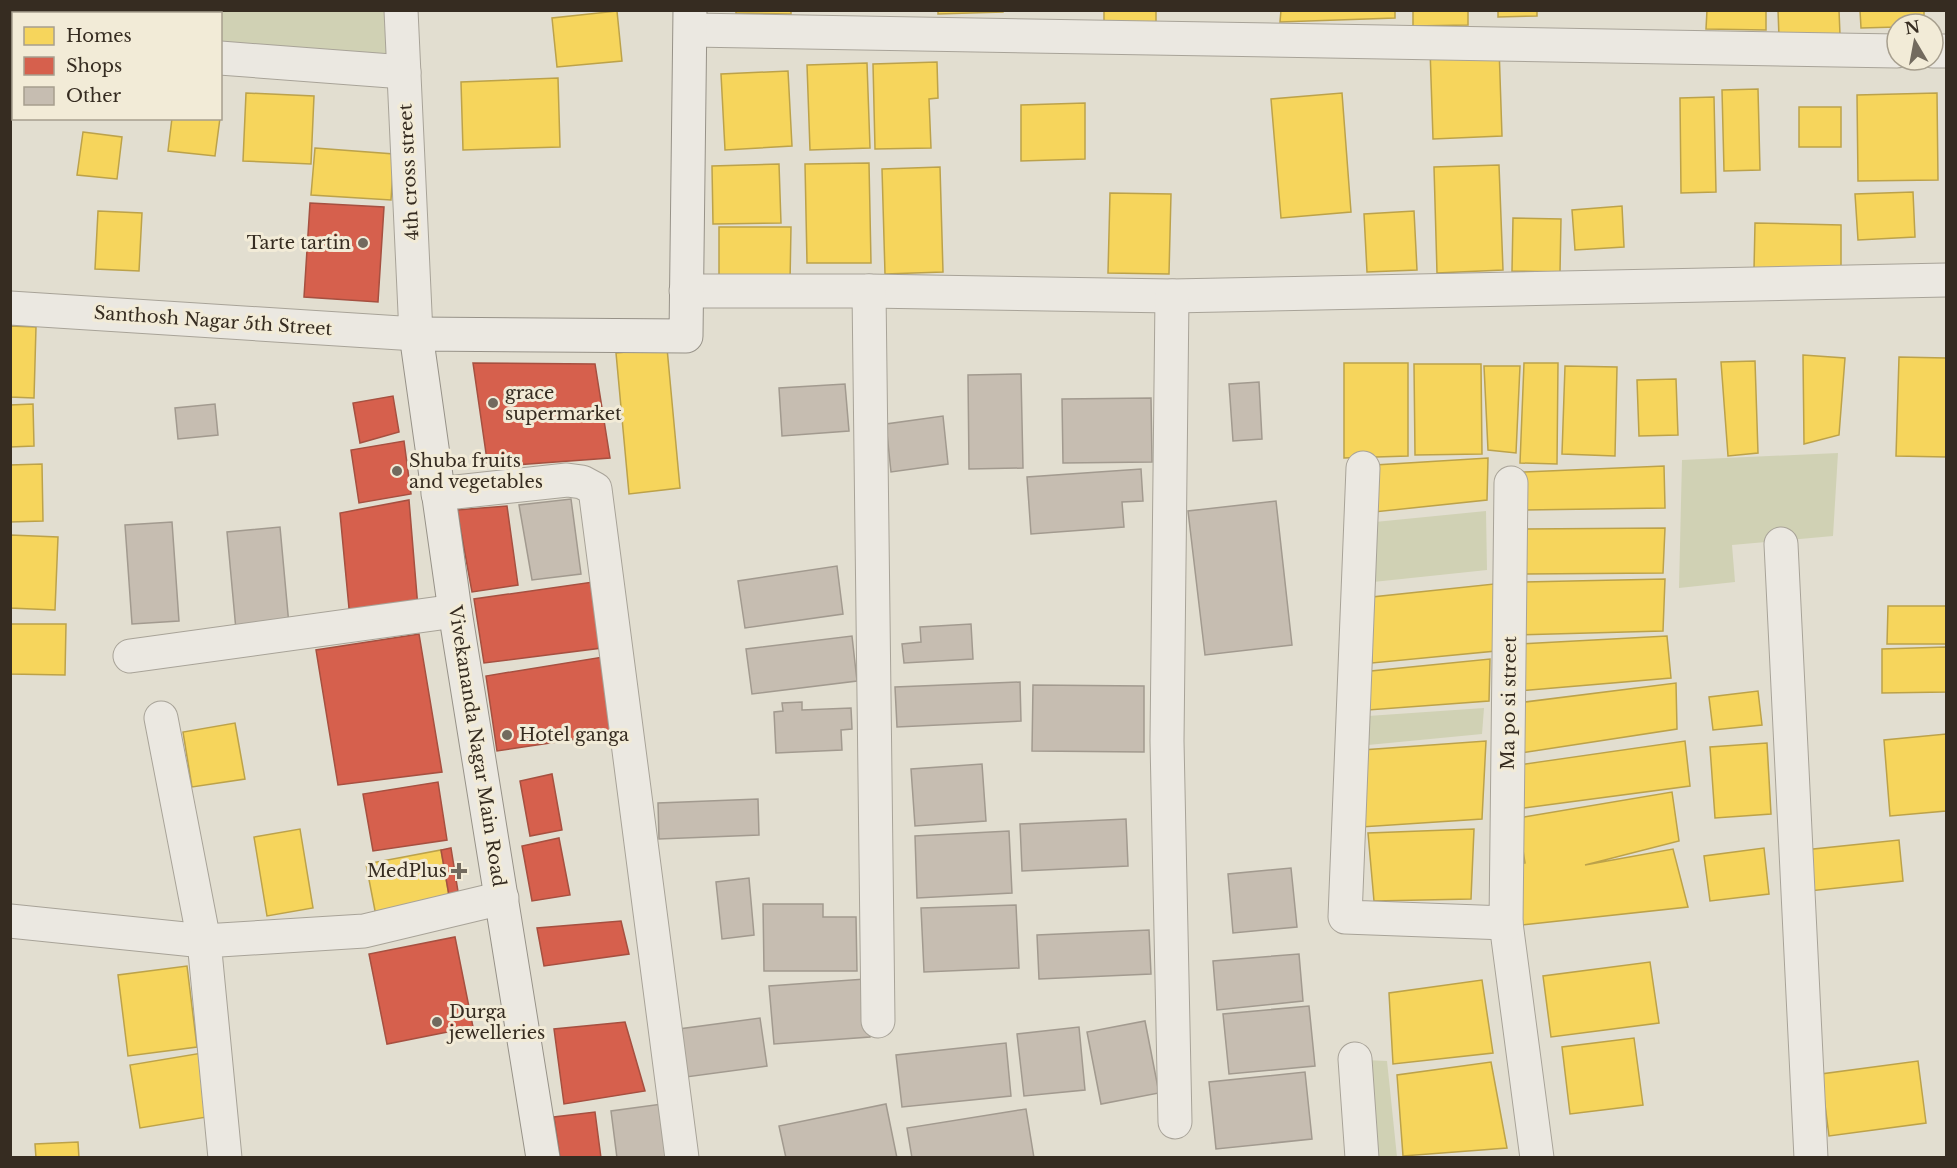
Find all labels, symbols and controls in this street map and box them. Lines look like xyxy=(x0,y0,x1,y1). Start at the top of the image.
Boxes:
legend xyxy=(12,12,222,120)
north arrow xyxy=(1885,12,1945,72)
text: N xyxy=(1903,16,1922,38)
text: Homes xyxy=(66,25,132,47)
text: Shops xyxy=(66,55,122,77)
text: Other xyxy=(66,85,122,107)
street label: 4th cross street xyxy=(394,103,424,241)
place label: Tarte tartin xyxy=(247,232,351,254)
marker: Tarte tartin xyxy=(356,236,370,250)
street label: Santhosh Nagar 5th Street xyxy=(93,302,333,340)
place label: grace supermarket xyxy=(505,382,622,425)
marker: grace supermarket xyxy=(486,396,500,410)
place label: Shuba fruits and vegetables xyxy=(409,450,543,493)
marker: Shuba fruits and vegetables xyxy=(390,464,404,478)
street label: Vivekananda Nagar Main Road xyxy=(444,603,510,888)
street label: Ma po si street xyxy=(1497,636,1521,770)
place label: Hotel ganga xyxy=(519,724,629,746)
marker: Hotel ganga xyxy=(500,728,514,742)
place label: MedPlus xyxy=(367,860,447,882)
marker: MedPlus xyxy=(452,864,466,878)
place label: Durga jewelleries xyxy=(446,1001,545,1044)
marker: Durga jewelleries xyxy=(430,1015,444,1029)

